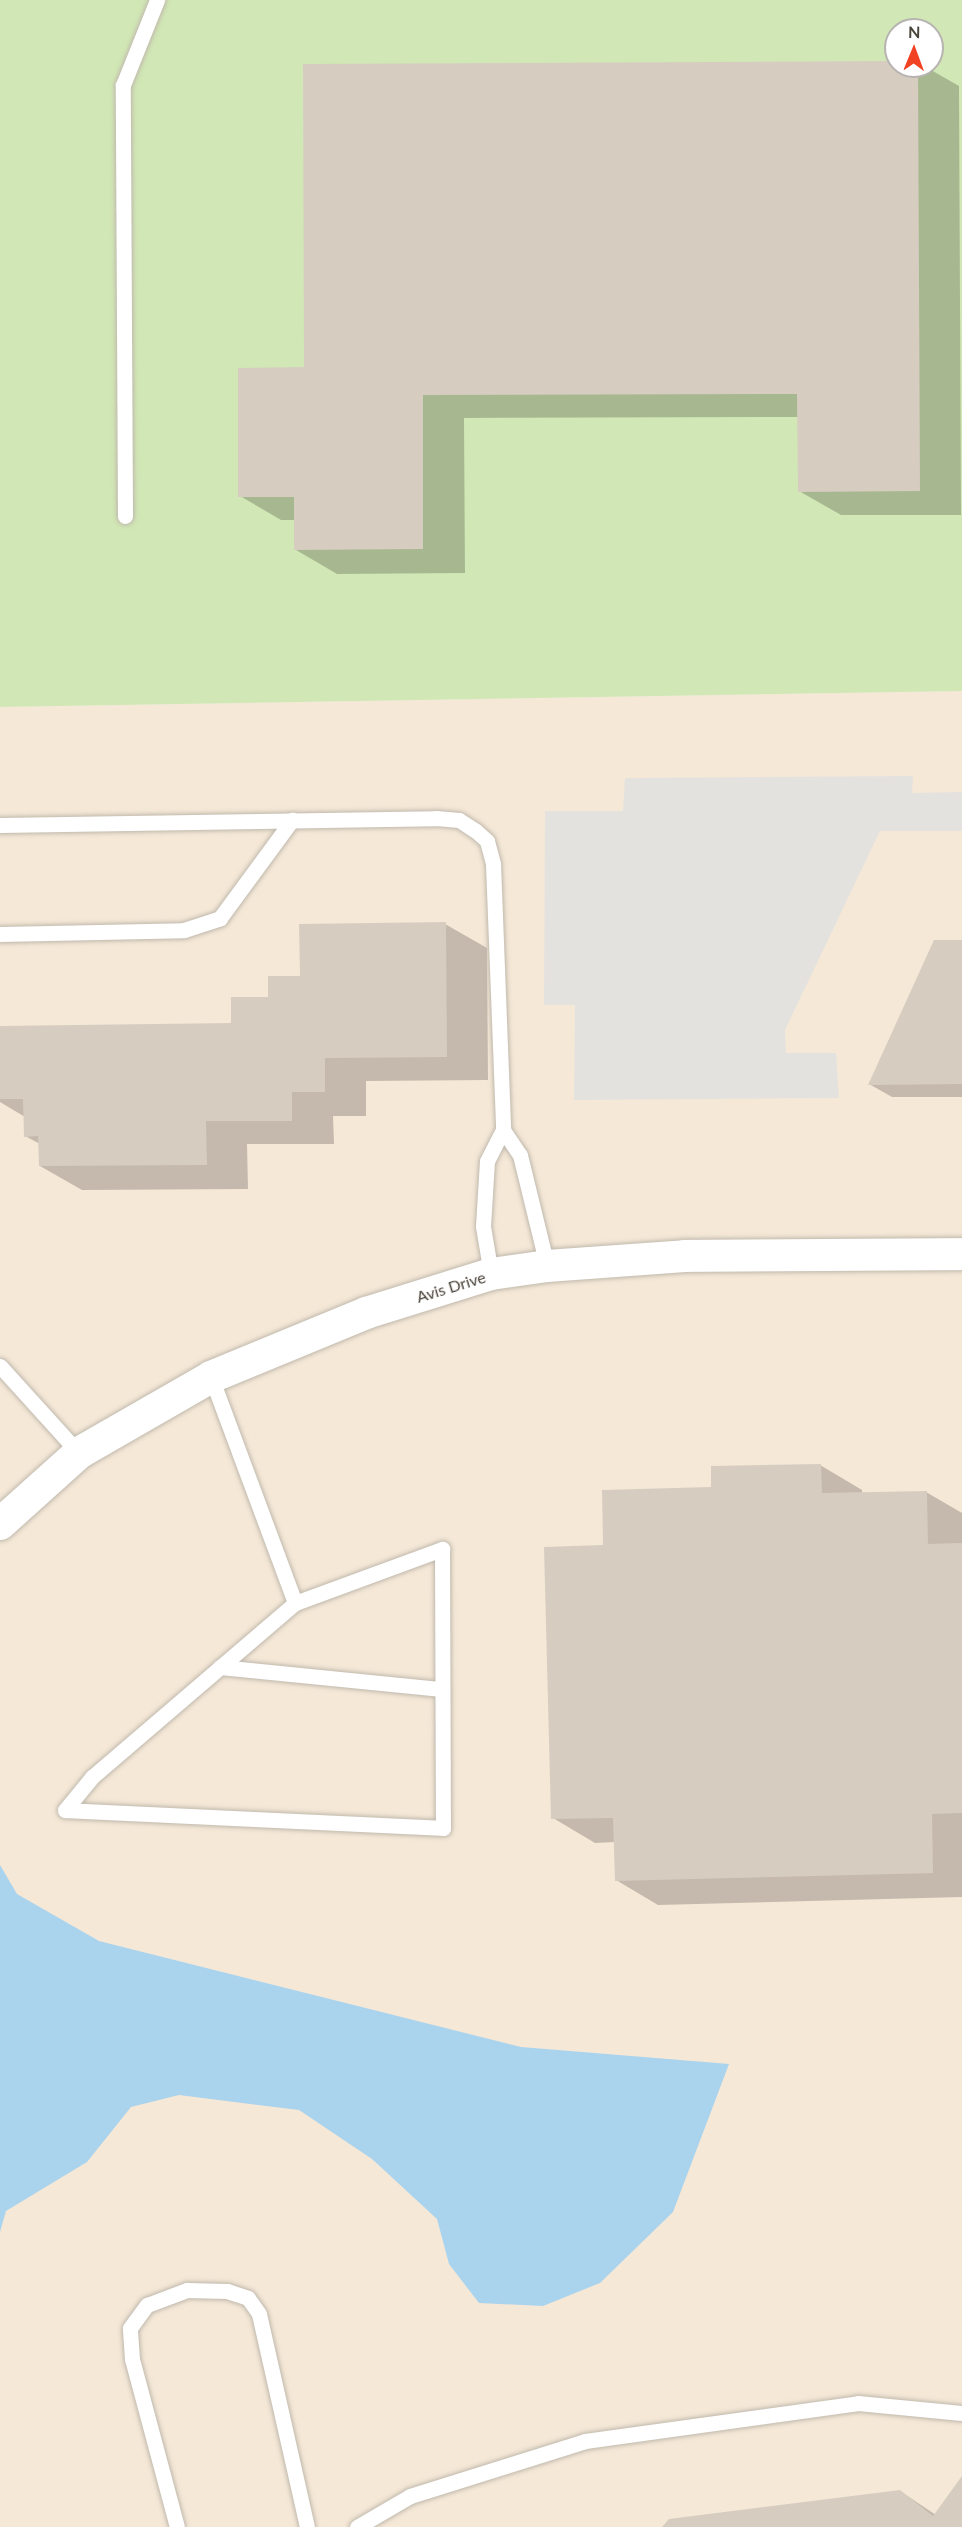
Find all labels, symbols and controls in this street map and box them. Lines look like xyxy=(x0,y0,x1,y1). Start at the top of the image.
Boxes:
north arrow xyxy=(884,18,944,78)
text: N xyxy=(908,22,921,41)
street label: Avis Drive xyxy=(414,1267,488,1307)

